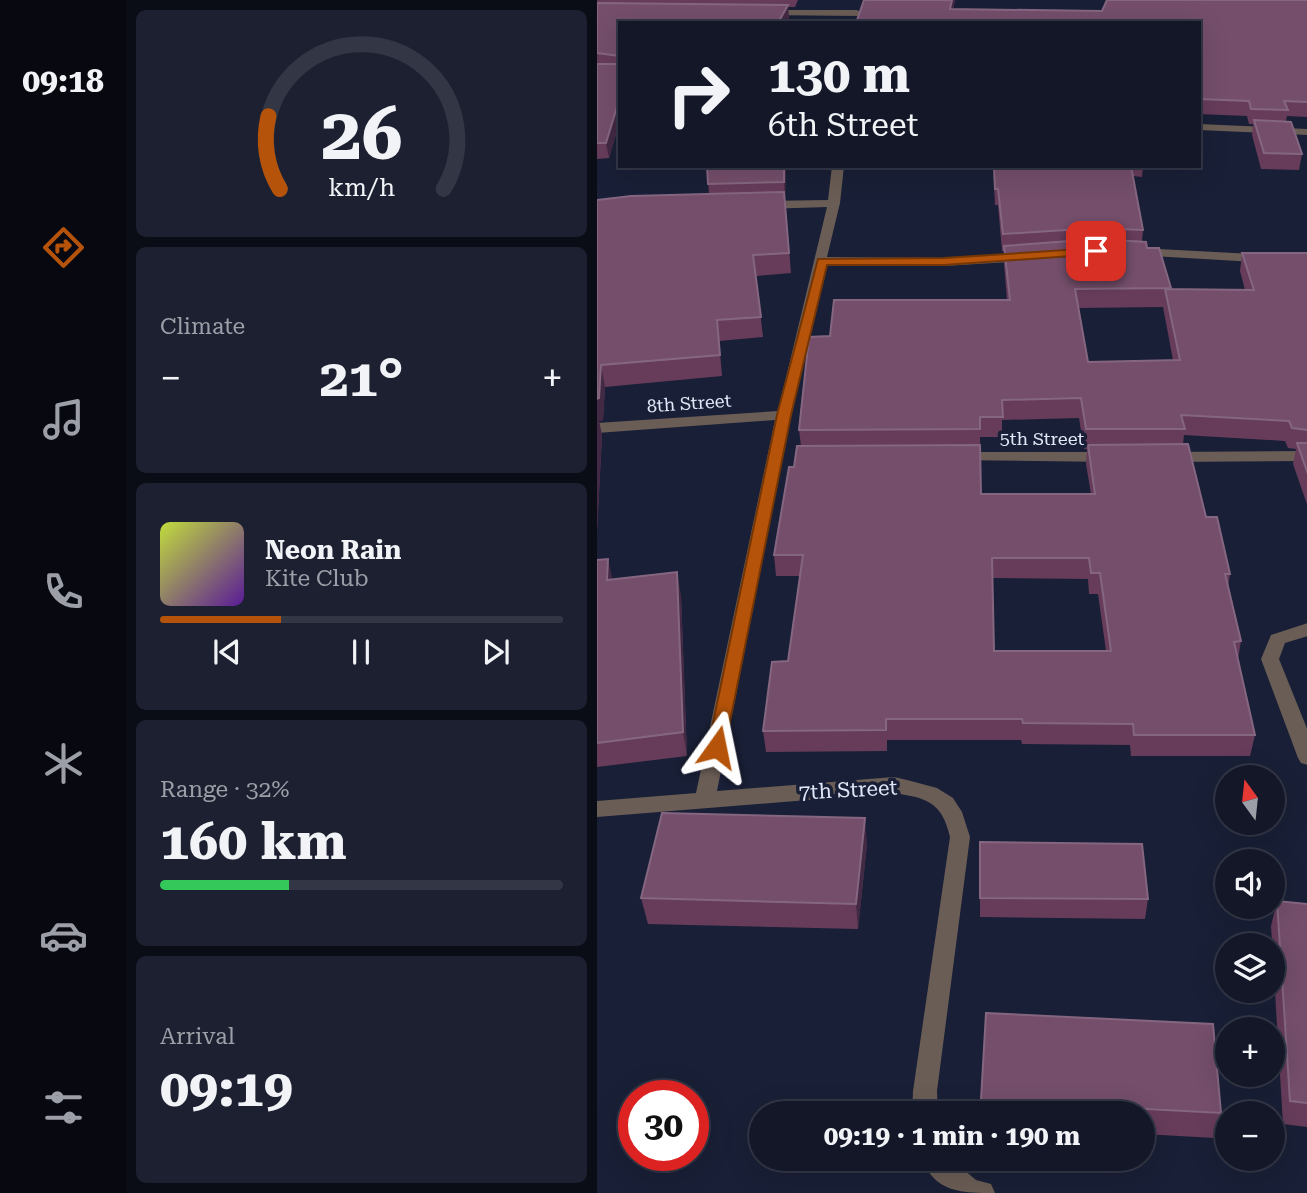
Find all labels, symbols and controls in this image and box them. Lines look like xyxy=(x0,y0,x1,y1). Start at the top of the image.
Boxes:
text: 130 m xyxy=(768,47,910,104)
icon: right xyxy=(653,49,744,140)
text: 09:18 xyxy=(22,62,104,100)
text: 26 xyxy=(321,93,402,178)
text: 6th Street xyxy=(768,106,918,144)
text: km/h xyxy=(328,173,395,202)
pin xyxy=(1066,221,1126,281)
icon: directions xyxy=(39,223,88,272)
icon: arrive xyxy=(1077,232,1115,270)
text: Climate xyxy=(160,313,245,340)
text: 21° xyxy=(319,348,404,409)
text: − xyxy=(160,356,181,400)
text: + xyxy=(542,356,563,400)
street label: 8th Street xyxy=(646,390,732,416)
icon: music xyxy=(39,395,88,444)
street label: 5th Street xyxy=(1000,428,1085,449)
text: Neon Rain xyxy=(265,535,401,565)
text: Kite Club xyxy=(265,565,369,592)
icon: phone xyxy=(39,567,88,616)
icon: previous xyxy=(208,633,246,671)
icon: pause xyxy=(342,633,380,671)
icon: next xyxy=(477,633,515,671)
position arrow xyxy=(680,710,754,784)
icon: climate xyxy=(39,739,88,788)
north arrow xyxy=(1215,765,1285,835)
map controls xyxy=(1215,765,1285,1171)
street label: 7th Street xyxy=(798,775,898,805)
text: Range · 32% xyxy=(160,776,289,803)
text: 160 km xyxy=(160,811,347,872)
button: sound xyxy=(1215,849,1285,919)
icon: car xyxy=(39,911,88,960)
button: layers xyxy=(1215,933,1285,1003)
button: + xyxy=(1215,1017,1285,1087)
text: Arrival xyxy=(160,1023,235,1050)
text: 09:19 xyxy=(160,1058,293,1119)
speed limit sign: 30 xyxy=(618,1080,709,1171)
icon: filters xyxy=(39,1083,88,1132)
button: − xyxy=(1215,1101,1285,1171)
text: 09:19 · 1 min · 190 m xyxy=(824,1121,1080,1151)

